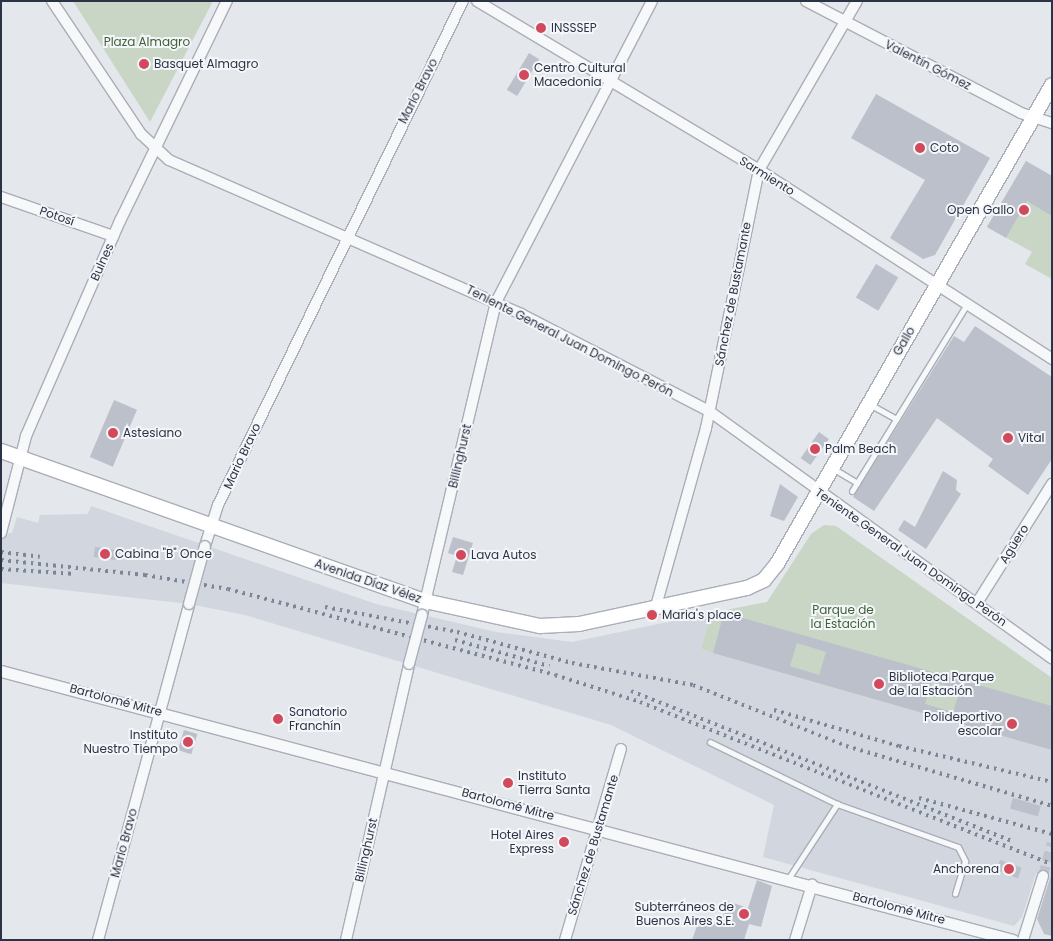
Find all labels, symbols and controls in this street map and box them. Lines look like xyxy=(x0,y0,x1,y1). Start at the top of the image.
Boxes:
place label: INSSSEP xyxy=(551,21,597,35)
marker: INSSSEP xyxy=(535,22,547,34)
park label: Plaza Almagro xyxy=(104,35,190,49)
street label: Valentín Gómez xyxy=(883,37,973,93)
street label: Mario Bravo xyxy=(395,56,441,126)
place label: Basquet Almagro xyxy=(154,57,258,71)
marker: Basquet Almagro xyxy=(138,58,150,70)
place label: Centro Cultural Macedonia xyxy=(534,61,626,89)
marker: Centro Cultural Macedonia xyxy=(518,69,530,81)
place label: Coto xyxy=(930,141,959,155)
marker: Coto xyxy=(914,142,926,154)
street label: Sarmiento xyxy=(737,153,797,199)
street label: Potosí xyxy=(38,203,76,229)
place label: Open Gallo xyxy=(947,203,1014,217)
marker: Open Gallo xyxy=(1018,204,1030,216)
street label: Sánchez de Bustamante xyxy=(712,221,754,367)
street label: Bulnes xyxy=(87,241,117,283)
street label: Teniente General Juan Domingo Perón xyxy=(464,282,676,400)
street label: Gallo xyxy=(890,324,918,358)
street label: Mario Bravo xyxy=(220,421,264,491)
street label: Billinghurst xyxy=(446,423,474,489)
place label: Astesiano xyxy=(123,426,182,440)
marker: Astesiano xyxy=(107,427,119,439)
place label: Vital xyxy=(1018,431,1044,445)
marker: Vital xyxy=(1002,432,1014,444)
place label: Palm Beach xyxy=(825,442,896,456)
marker: Palm Beach xyxy=(809,443,821,455)
street label: Teniente General Juan Domingo Perón xyxy=(812,485,1010,629)
street label: Agüero xyxy=(996,522,1032,566)
place label: Cabina "B" Once xyxy=(115,547,212,561)
marker: Cabina "B" Once xyxy=(99,548,111,560)
place label: Lava Autos xyxy=(471,548,536,562)
marker: Lava Autos xyxy=(455,549,467,561)
street label: Avenida Díaz Vélez xyxy=(313,556,423,606)
park label: Parque de la Estación xyxy=(811,603,875,631)
place label: Maria's place xyxy=(662,608,741,622)
marker: Maria's place xyxy=(646,609,658,621)
place label: Biblioteca Parque de la Estación xyxy=(889,670,994,698)
marker: Biblioteca Parque de la Estación xyxy=(873,678,885,690)
street label: Bartolomé Mitre xyxy=(68,681,164,719)
place label: Sanatorio Franchín xyxy=(289,705,347,733)
place label: Polideportivo escolar xyxy=(924,710,1002,738)
marker: Sanatorio Franchín xyxy=(271,712,285,726)
marker: Polideportivo escolar xyxy=(1006,718,1018,730)
place label: Instituto Nuestro Tiempo xyxy=(83,728,178,756)
marker: Instituto Nuestro Tiempo xyxy=(182,736,194,748)
place label: Instituto Tierra Santa xyxy=(518,769,590,797)
street label: Sánchez de Bustamante xyxy=(565,773,621,917)
marker: Instituto Tierra Santa xyxy=(502,777,514,789)
street label: Bartolomé Mitre xyxy=(460,785,556,823)
street label: Mario Bravo xyxy=(108,807,140,879)
street label: Billinghurst xyxy=(352,817,380,883)
place label: Hotel Aires Express xyxy=(491,828,554,856)
marker: Hotel Aires Express xyxy=(558,836,570,848)
place label: Anchorena xyxy=(933,862,999,876)
marker: Anchorena xyxy=(1003,863,1015,875)
street label: Bartolomé Mitre xyxy=(851,889,947,927)
place label: Subterráneos de Buenos Aires S.E. xyxy=(634,900,734,928)
marker: Subterráneos de Buenos Aires S.E. xyxy=(738,908,750,920)

